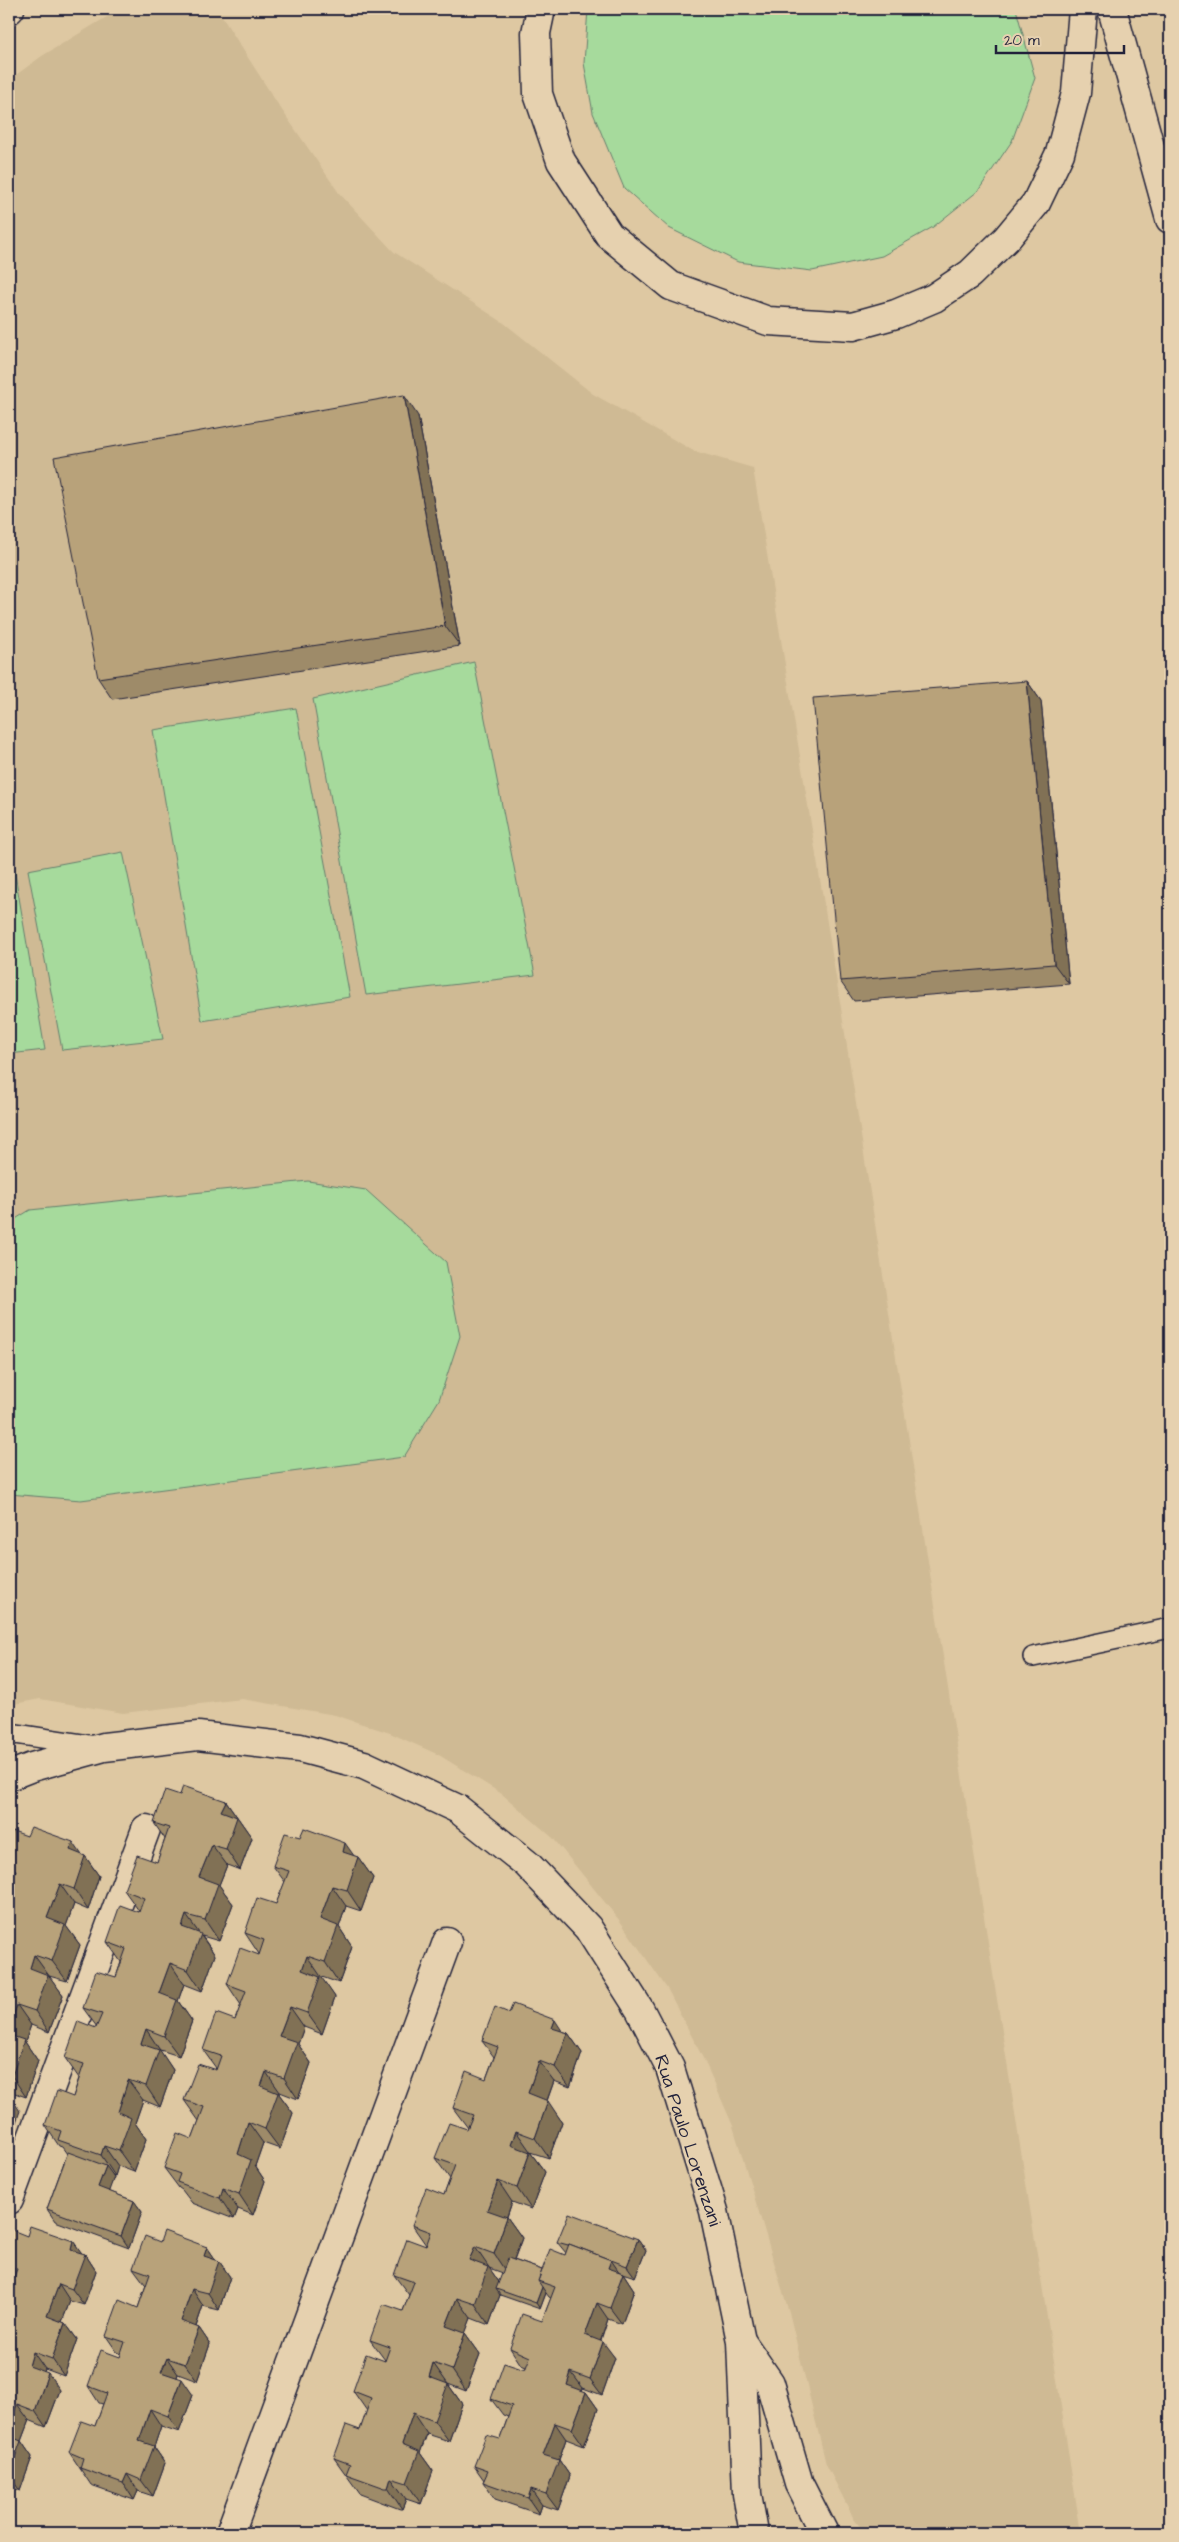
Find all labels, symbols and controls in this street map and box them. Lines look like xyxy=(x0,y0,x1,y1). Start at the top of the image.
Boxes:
scale bar xyxy=(996,22,1124,54)
text: 20 m xyxy=(1004,30,1040,51)
street label: Rua Paulo Lorenzani xyxy=(647,2051,728,2230)

